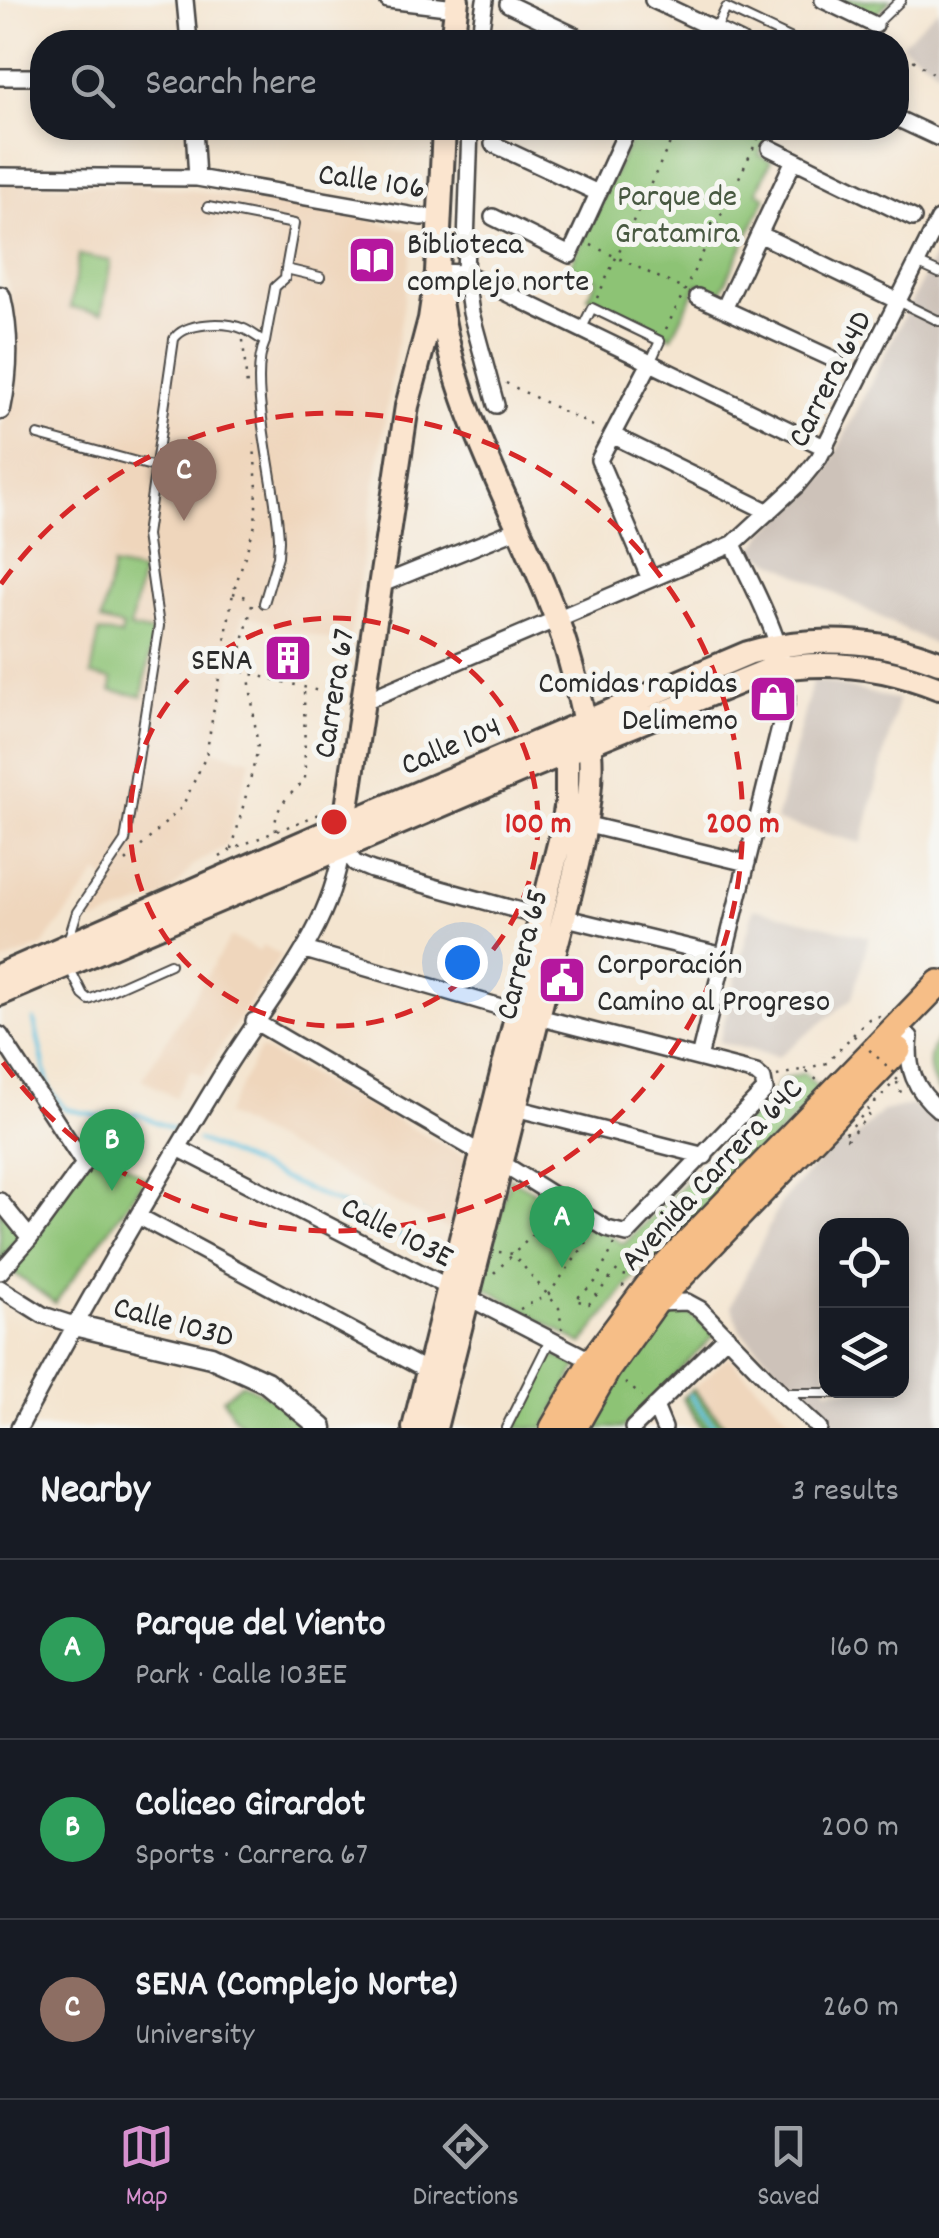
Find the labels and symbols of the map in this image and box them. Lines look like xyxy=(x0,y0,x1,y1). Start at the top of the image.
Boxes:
street label: Calle 106 xyxy=(315,154,428,214)
park label: Parque de Gratamira xyxy=(615,176,740,259)
place label: Biblioteca complejo norte xyxy=(407,224,589,307)
library icon: Biblioteca complejo norte xyxy=(346,234,398,286)
street label: Carrera 64D xyxy=(778,304,887,457)
pin: C xyxy=(152,438,216,521)
street label: Carrera 67 xyxy=(304,626,370,762)
building icon: SENA xyxy=(262,632,314,684)
place label: SENA xyxy=(191,640,253,686)
place label: Comidas rapidas Delimemo xyxy=(538,663,738,746)
shop icon: Comidas rapidas Delimemo xyxy=(747,673,799,725)
street label: Calle 104 xyxy=(395,707,509,790)
centre of rings xyxy=(316,804,352,840)
text: 100 m xyxy=(505,805,571,848)
text: 200 m xyxy=(706,805,780,848)
street label: Carrera 65 xyxy=(486,885,563,1025)
your location xyxy=(437,937,488,988)
place label: Corporación Camino al Progreso xyxy=(597,944,830,1027)
public building icon: Corporación Camino al Progreso xyxy=(536,954,588,1006)
street label: Avenida Carrera 64C xyxy=(611,1069,816,1284)
pin: B xyxy=(80,1108,144,1191)
pin: A xyxy=(530,1186,594,1268)
street label: Calle 103E xyxy=(332,1187,460,1283)
street label: Calle 103D xyxy=(108,1287,238,1363)

